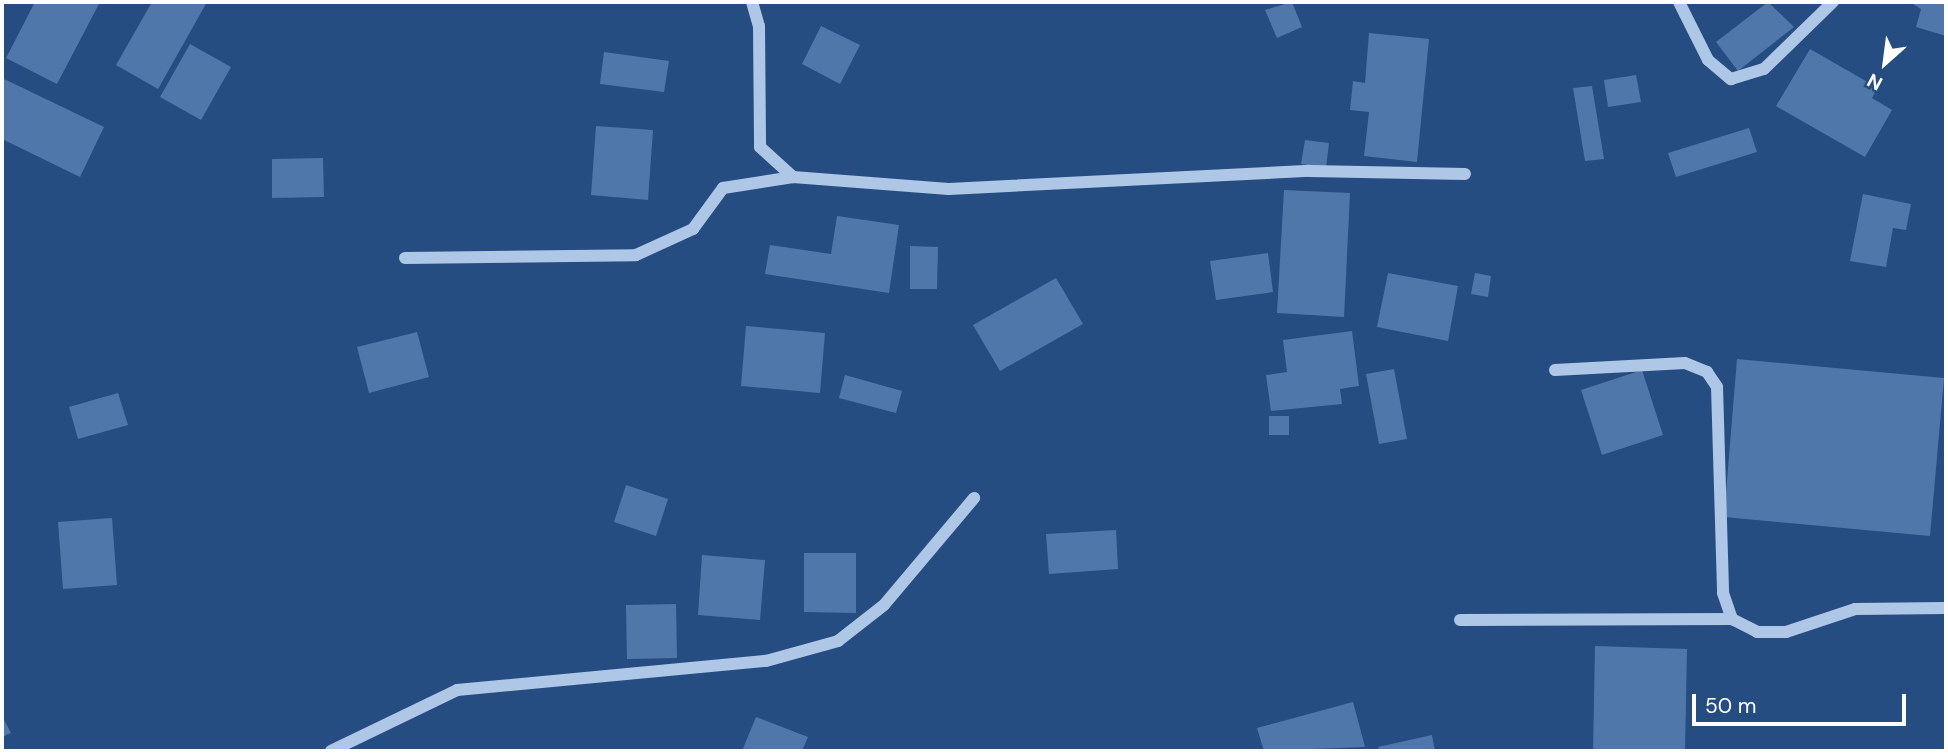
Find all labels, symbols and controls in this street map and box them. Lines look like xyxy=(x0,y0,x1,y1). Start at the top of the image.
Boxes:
north arrow xyxy=(1850,28,1920,98)
text: N xyxy=(1863,68,1887,96)
scale bar xyxy=(1696,680,1910,724)
text: 50 m xyxy=(1705,692,1756,720)

